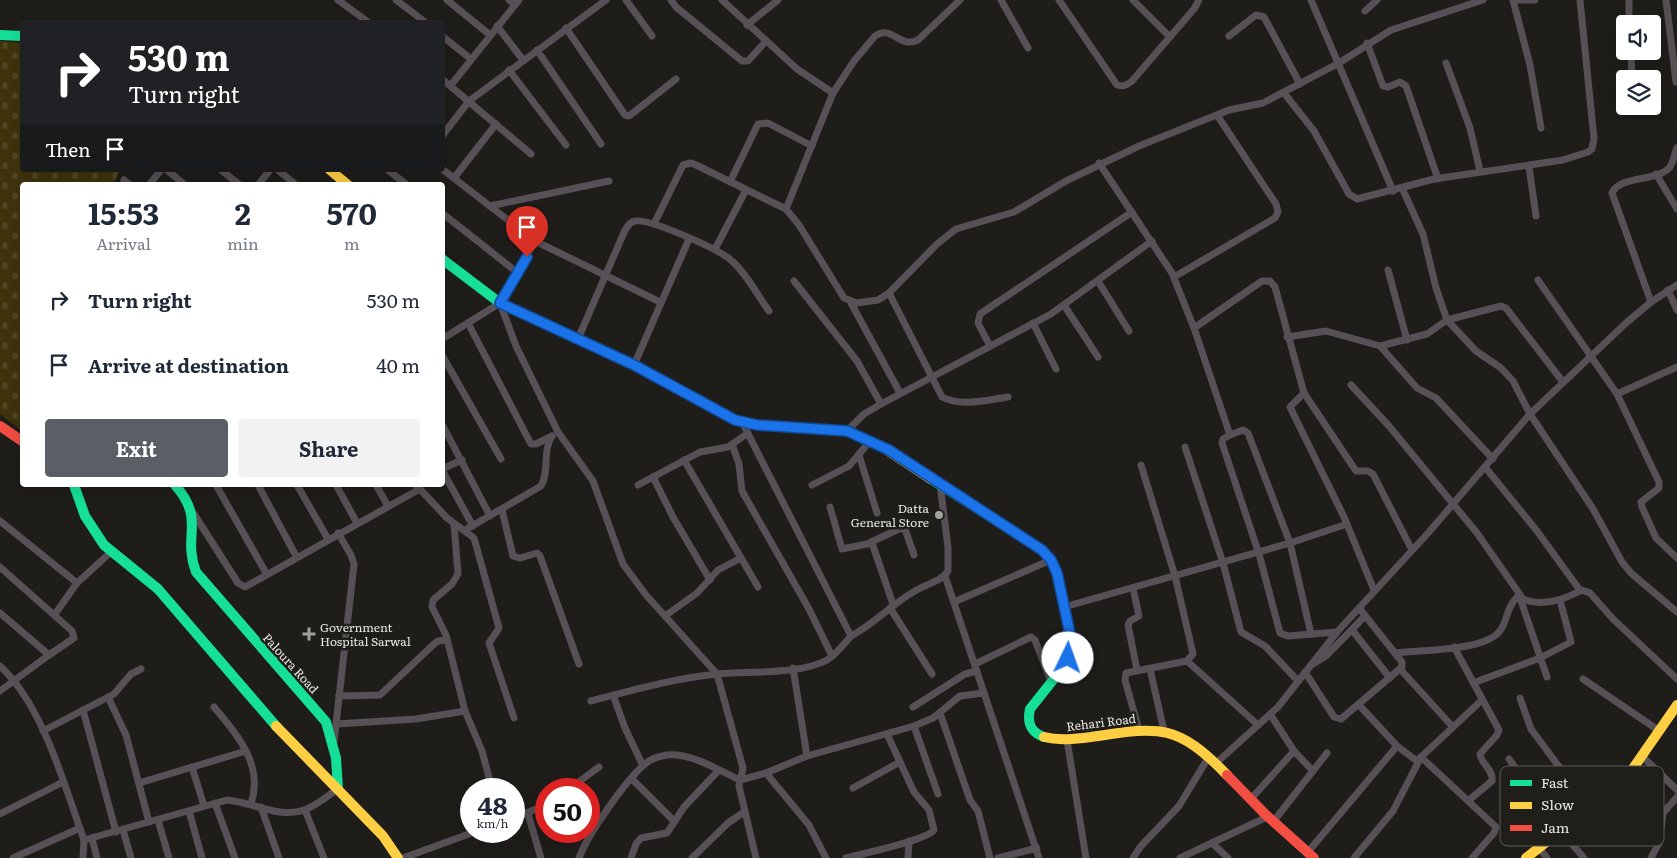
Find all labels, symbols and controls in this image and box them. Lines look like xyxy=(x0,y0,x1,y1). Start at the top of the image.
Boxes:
map controls xyxy=(1616,15,1661,115)
button: sound xyxy=(1616,15,1661,60)
text: 530 m xyxy=(128,30,230,82)
icon: right xyxy=(45,40,110,105)
button: layers xyxy=(1616,70,1661,115)
text: Turn right xyxy=(128,77,240,110)
text: Then xyxy=(45,135,91,163)
icon: arrive xyxy=(101,135,129,163)
text: 15:53 xyxy=(88,190,159,234)
text: 2 xyxy=(235,190,251,234)
text: 570 xyxy=(327,190,377,234)
pin xyxy=(506,206,548,257)
icon: arrive xyxy=(513,213,541,241)
text: Arrival xyxy=(96,231,151,255)
text: min xyxy=(227,231,259,255)
text: m xyxy=(344,231,360,255)
icon: right xyxy=(45,286,73,314)
text: Turn right xyxy=(88,286,192,314)
text: 530 m xyxy=(367,286,420,314)
icon: arrive xyxy=(45,351,73,379)
text: Arrive at destination xyxy=(88,351,289,379)
text: 40 m xyxy=(376,351,420,379)
button: Exit xyxy=(45,419,228,477)
button: Share xyxy=(238,419,420,477)
place label: Datta General Store xyxy=(851,499,930,531)
marker: Datta General Store xyxy=(933,509,945,521)
place label: Government Hospital Sarwal xyxy=(320,618,411,650)
marker: Government Hospital Sarwal xyxy=(302,627,316,641)
street label: Paloura Road xyxy=(259,629,323,698)
position arrow xyxy=(1041,631,1093,683)
street label: Rehari Road xyxy=(1065,709,1137,735)
legend xyxy=(1500,766,1664,846)
text: Fast xyxy=(1541,772,1569,792)
speed limit sign: 50 xyxy=(535,778,600,843)
text: 48 xyxy=(478,786,507,823)
text: Slow xyxy=(1541,794,1574,814)
text: km/h xyxy=(477,814,508,832)
text: Jam xyxy=(1541,817,1570,837)

